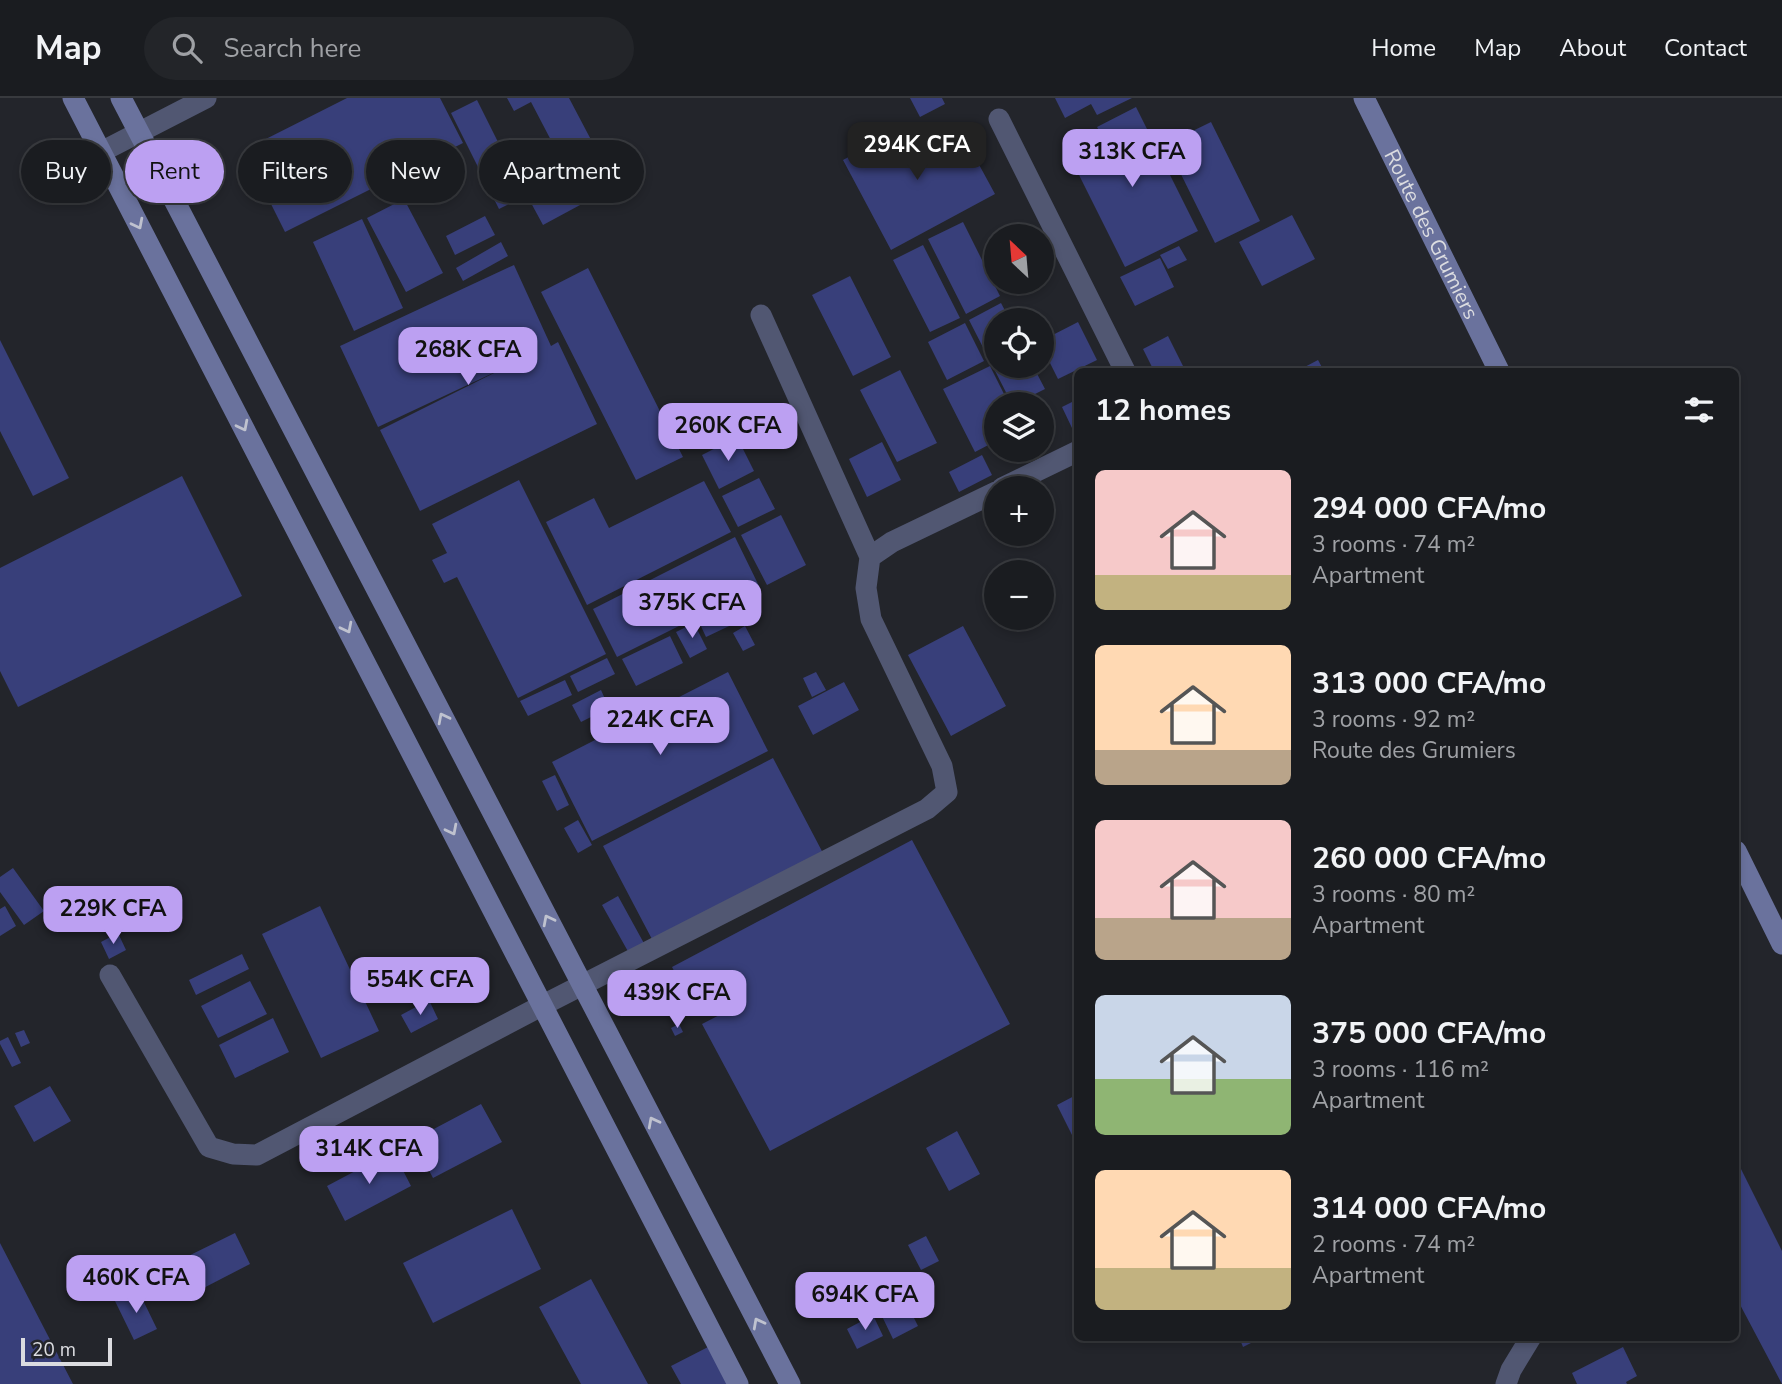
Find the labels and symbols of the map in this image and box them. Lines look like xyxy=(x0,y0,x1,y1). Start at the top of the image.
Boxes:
pin: 294K CFA xyxy=(845,122,989,182)
pin: 313K CFA xyxy=(1060,130,1204,189)
street label: Route des Grumiers xyxy=(1378,145,1485,324)
one-way arrow xyxy=(130,217,143,229)
north arrow xyxy=(984,224,1054,294)
pin: 268K CFA xyxy=(396,328,540,387)
pin: 260K CFA xyxy=(656,404,800,463)
one-way arrow xyxy=(234,419,248,431)
pin: 375K CFA xyxy=(620,580,764,640)
one-way arrow xyxy=(339,621,353,633)
pin: 224K CFA xyxy=(588,698,732,757)
one-way arrow xyxy=(438,713,452,725)
one-way arrow xyxy=(443,823,457,835)
pin: 229K CFA xyxy=(41,886,185,946)
one-way arrow xyxy=(543,915,557,927)
pin: 554K CFA xyxy=(348,958,492,1017)
pin: 439K CFA xyxy=(605,970,749,1030)
one-way arrow xyxy=(648,1117,662,1129)
pin: 314K CFA xyxy=(297,1126,441,1186)
pin: 460K CFA xyxy=(64,1256,208,1315)
pin: 694K CFA xyxy=(793,1272,937,1332)
one-way arrow xyxy=(753,1318,767,1331)
scale bar xyxy=(21,1335,112,1367)

